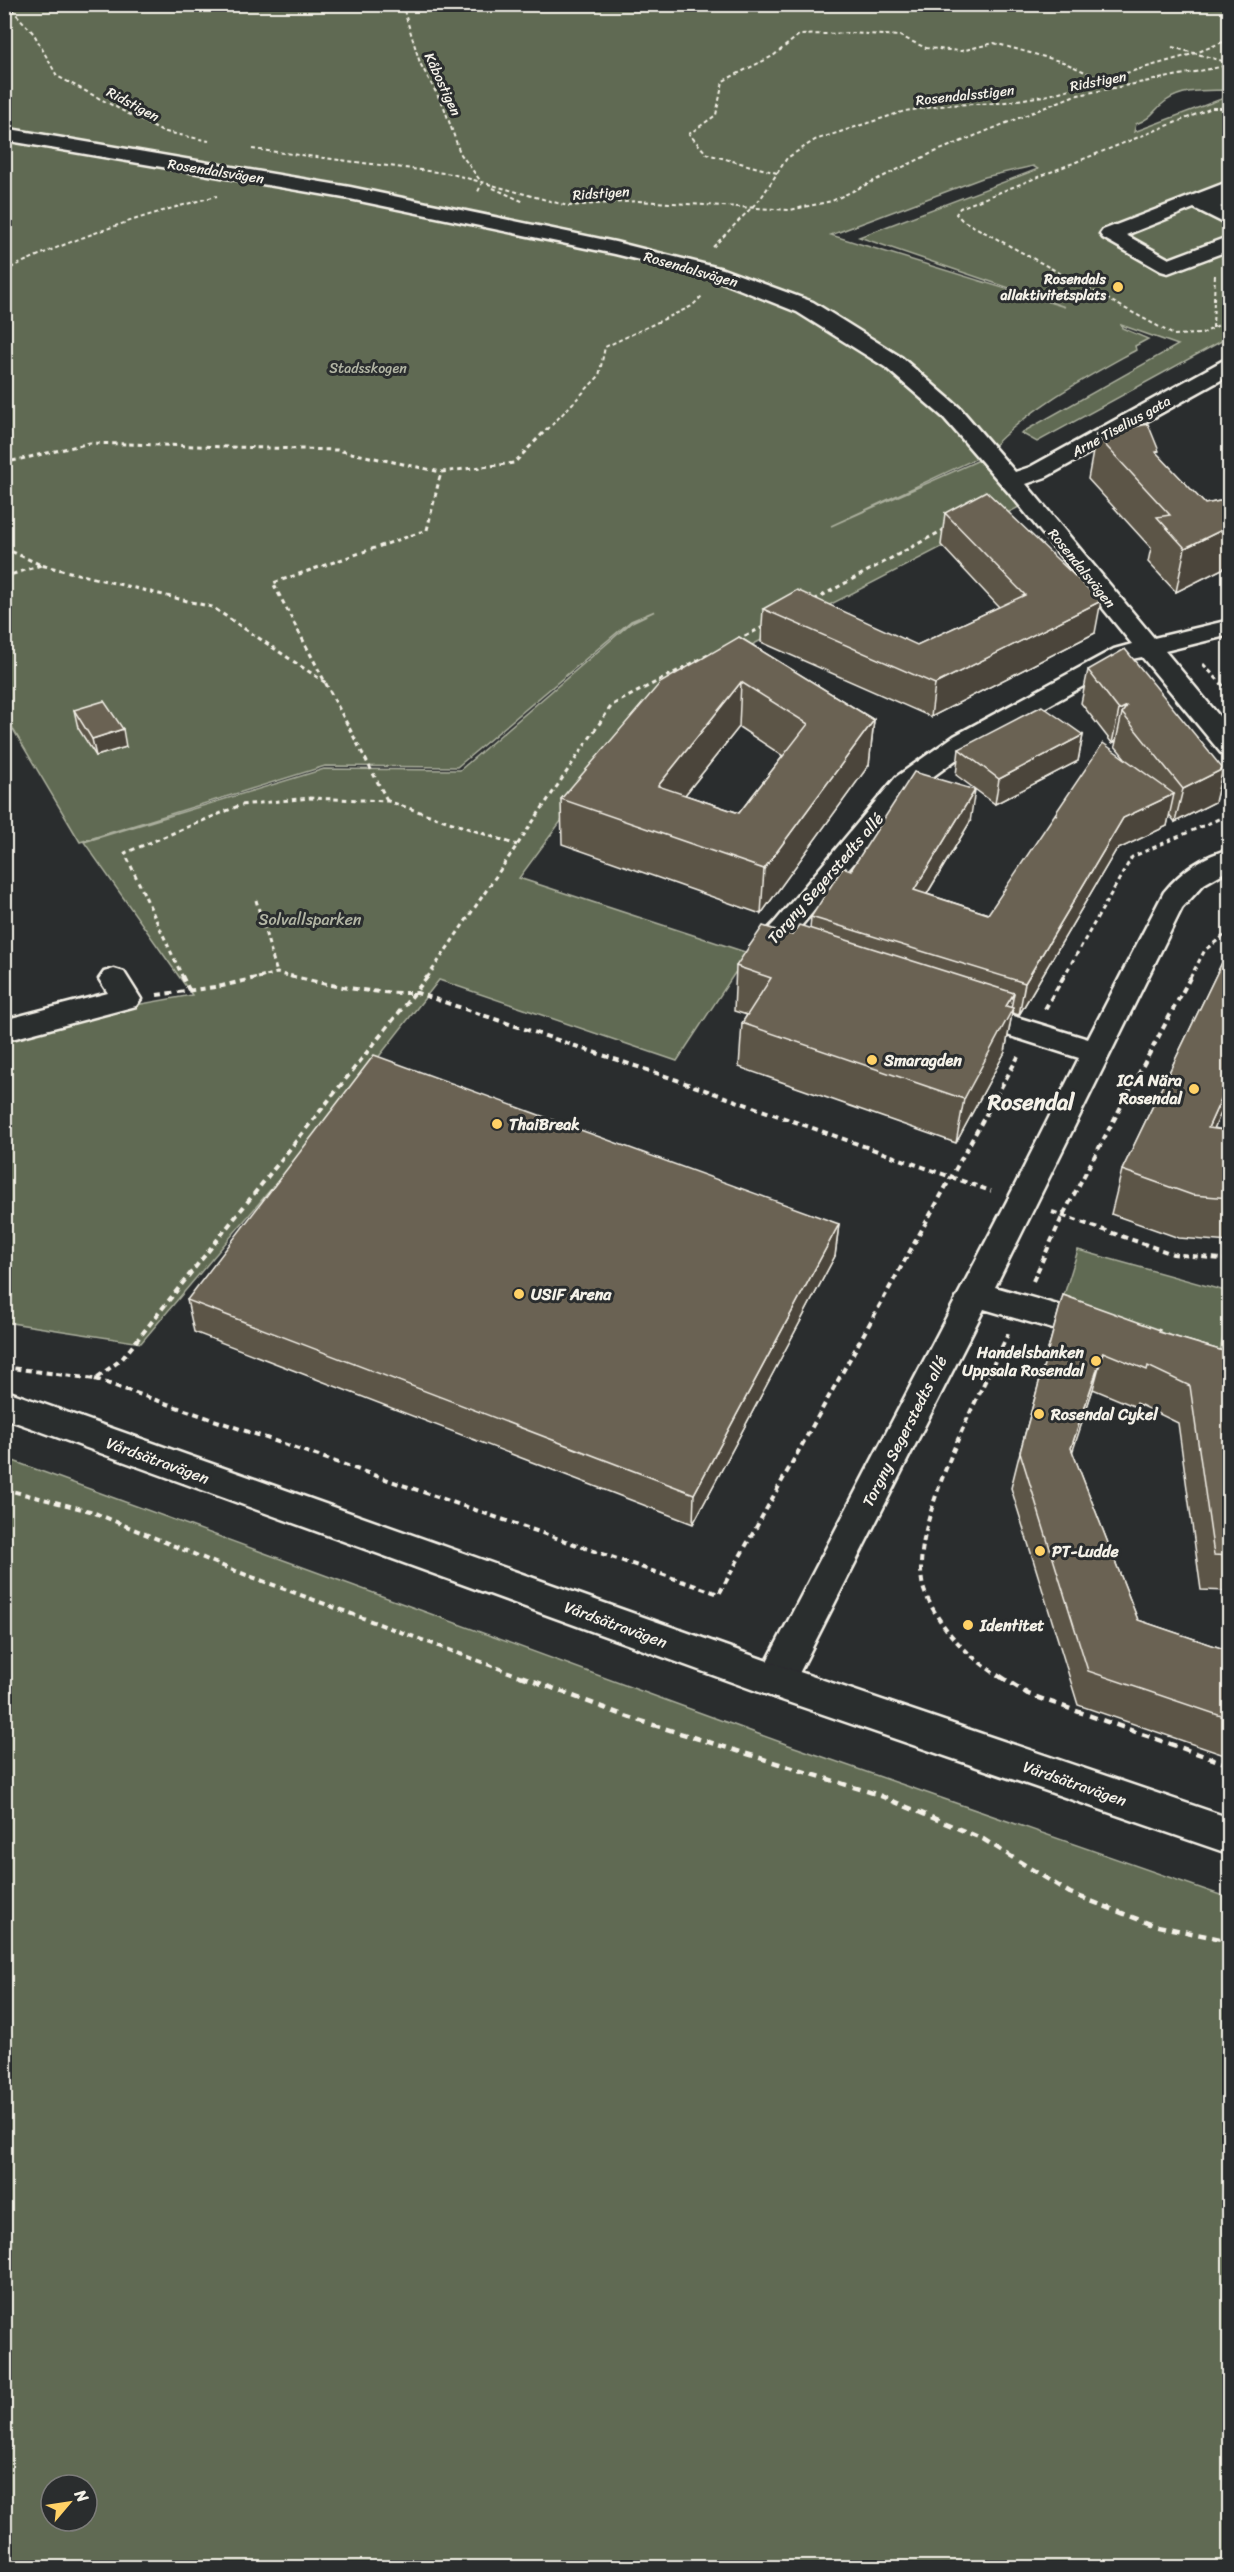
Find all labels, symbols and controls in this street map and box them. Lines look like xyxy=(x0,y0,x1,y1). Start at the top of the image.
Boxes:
street label: Kåbostigen xyxy=(417,48,468,121)
street label: Ridstigen xyxy=(1068,64,1129,99)
street label: Rosendalsstigen xyxy=(914,78,1016,113)
street label: Ridstigen xyxy=(102,80,164,129)
street label: Rosendalsvägen xyxy=(166,152,266,191)
street label: Ridstigen xyxy=(572,179,631,208)
street label: Rosendalsvägen xyxy=(641,244,741,295)
place label: Rosendals allaktivitetsplats xyxy=(1000,267,1107,308)
marker: Rosendals allaktivitetsplats xyxy=(1111,280,1125,294)
park label: Stadsskogen xyxy=(329,356,407,381)
street label: Arne Tiselius gata xyxy=(1066,389,1175,465)
street label: Rosendalsvägen xyxy=(1041,523,1122,614)
street label: Torgny Segerstedts allé xyxy=(760,806,891,951)
park label: Solvallsparken xyxy=(258,905,362,934)
place label: Smaragden xyxy=(883,1046,962,1075)
marker: Smaragden xyxy=(865,1053,879,1067)
place label: ICA Nära Rosendal xyxy=(1116,1066,1183,1113)
marker: ICA Nära Rosendal xyxy=(1187,1082,1201,1096)
district label: Rosendal xyxy=(987,1083,1076,1122)
place label: ThaiBreak xyxy=(509,1110,580,1139)
marker: ThaiBreak xyxy=(490,1117,504,1131)
place label: USIF Arena xyxy=(531,1280,612,1309)
marker: USIF Arena xyxy=(512,1287,526,1301)
place label: Handelsbanken Uppsala Rosendal xyxy=(962,1338,1085,1385)
street label: Torgny Segerstedts allé xyxy=(854,1350,955,1512)
marker: Handelsbanken Uppsala Rosendal xyxy=(1089,1354,1103,1368)
place label: Rosendal Cykel xyxy=(1050,1400,1159,1429)
marker: Rosendal Cykel xyxy=(1032,1407,1046,1421)
street label: Vårdsätravägen xyxy=(102,1428,214,1493)
place label: PT-Ludde xyxy=(1052,1537,1119,1566)
marker: PT-Ludde xyxy=(1033,1544,1047,1558)
street label: Vårdsätravägen xyxy=(560,1592,672,1657)
place label: Identitet xyxy=(979,1611,1044,1640)
marker: Identitet xyxy=(961,1618,975,1632)
street label: Vårdsätravägen xyxy=(1019,1752,1131,1815)
north arrow xyxy=(39,2473,99,2533)
text: N xyxy=(66,2483,97,2509)

